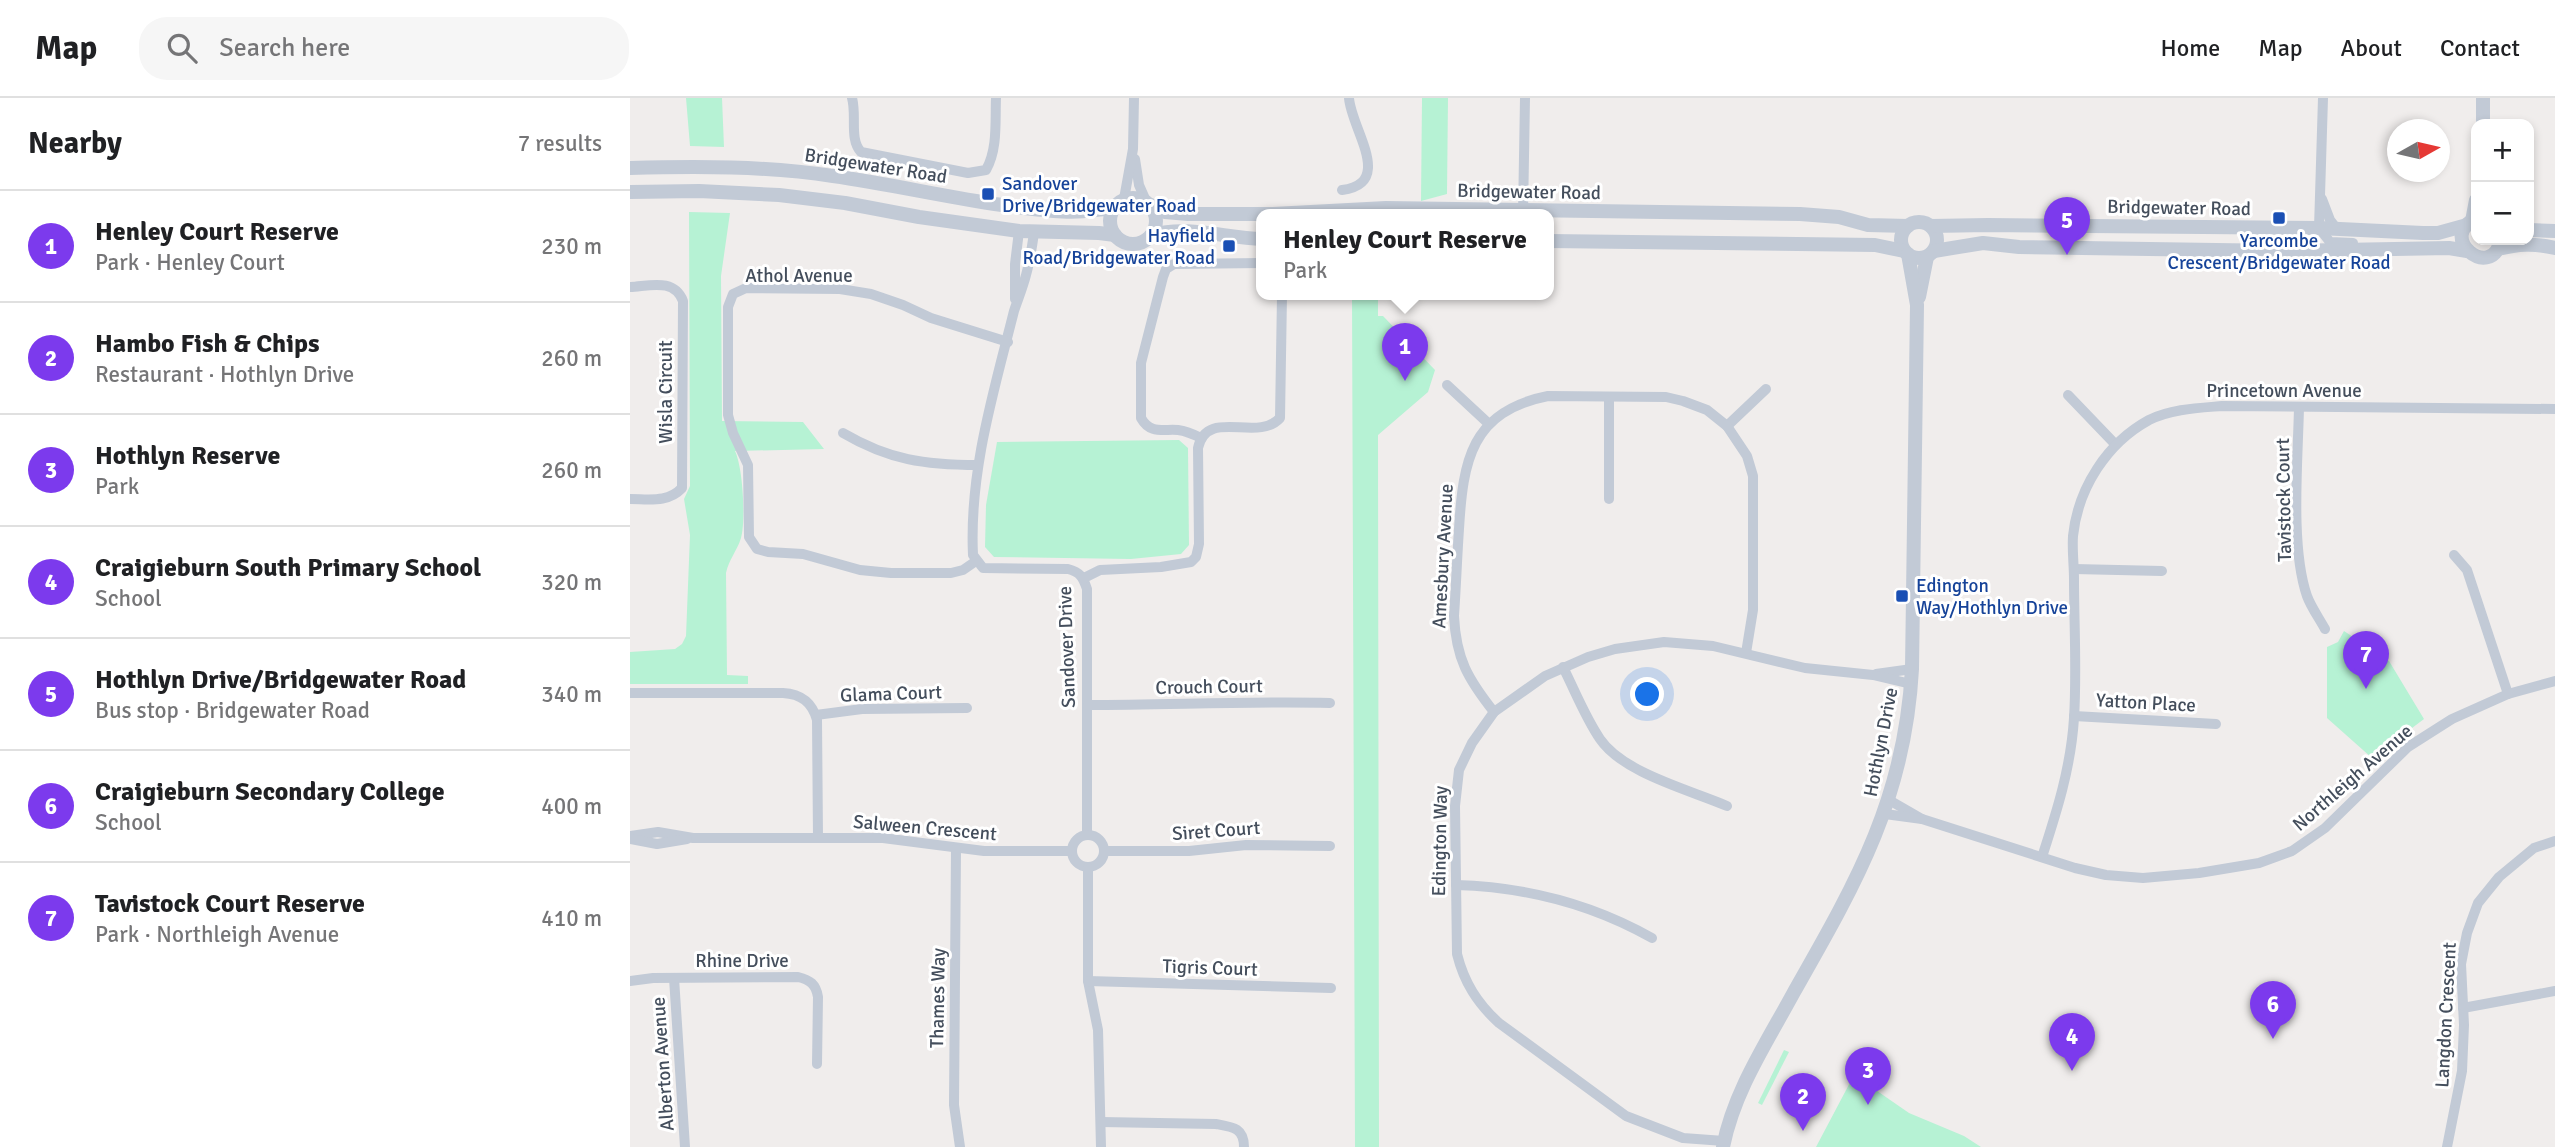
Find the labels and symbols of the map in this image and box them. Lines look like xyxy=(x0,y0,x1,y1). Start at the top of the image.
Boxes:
north arrow xyxy=(2387,119,2450,182)
street label: Bridgewater Road xyxy=(803,143,949,189)
place label: Sandover Drive/Bridgewater Road xyxy=(1002,172,1196,218)
street label: Bridgewater Road xyxy=(1457,179,1601,205)
marker: Sandover Drive/Bridgewater Road xyxy=(980,186,996,202)
street label: Bridgewater Road xyxy=(2107,195,2251,221)
pin: 5 xyxy=(2044,197,2090,255)
marker: Yarcombe Crescent/Bridgewater Road xyxy=(2271,210,2287,226)
place label: Hayfield Road/Bridgewater Road xyxy=(1022,224,1215,270)
place label: Yarcombe Crescent/Bridgewater Road xyxy=(2167,229,2391,275)
marker: Hayfield Road/Bridgewater Road xyxy=(1221,238,1237,254)
street label: Athol Avenue xyxy=(745,264,853,288)
pin: 1 xyxy=(1382,323,1428,381)
street label: Wisla Circuit xyxy=(654,340,678,444)
street label: Princetown Avenue xyxy=(2206,379,2362,403)
street label: Tavistock Court xyxy=(2271,438,2297,562)
street label: Amesbury Avenue xyxy=(1427,483,1459,629)
place label: Edington Way/Hothlyn Drive xyxy=(1916,574,2068,620)
street label: Sandover Drive xyxy=(1053,586,1081,708)
marker: Edington Way/Hothlyn Drive xyxy=(1894,588,1910,604)
pin: 7 xyxy=(2343,631,2389,689)
street label: Crouch Court xyxy=(1155,674,1263,700)
your location xyxy=(1630,677,1664,711)
street label: Glama Court xyxy=(840,680,943,708)
street label: Hothlyn Drive xyxy=(1859,686,1903,799)
street label: Yatton Place xyxy=(2095,688,2196,718)
street label: Northleigh Avenue xyxy=(2288,719,2418,836)
street label: Edington Way xyxy=(1427,785,1453,897)
street label: Salween Crescent xyxy=(852,810,998,846)
street label: Siret Court xyxy=(1171,816,1261,846)
street label: Langdon Crescent xyxy=(2430,941,2462,1088)
street label: Thames Way xyxy=(925,948,951,1048)
street label: Rhine Drive xyxy=(695,949,789,973)
street label: Tigris Court xyxy=(1162,954,1258,982)
pin: 6 xyxy=(2250,981,2296,1039)
street label: Alberton Avenue xyxy=(646,996,680,1132)
pin: 4 xyxy=(2049,1013,2095,1071)
pin: 3 xyxy=(1845,1047,1891,1105)
pin: 2 xyxy=(1780,1073,1826,1131)

